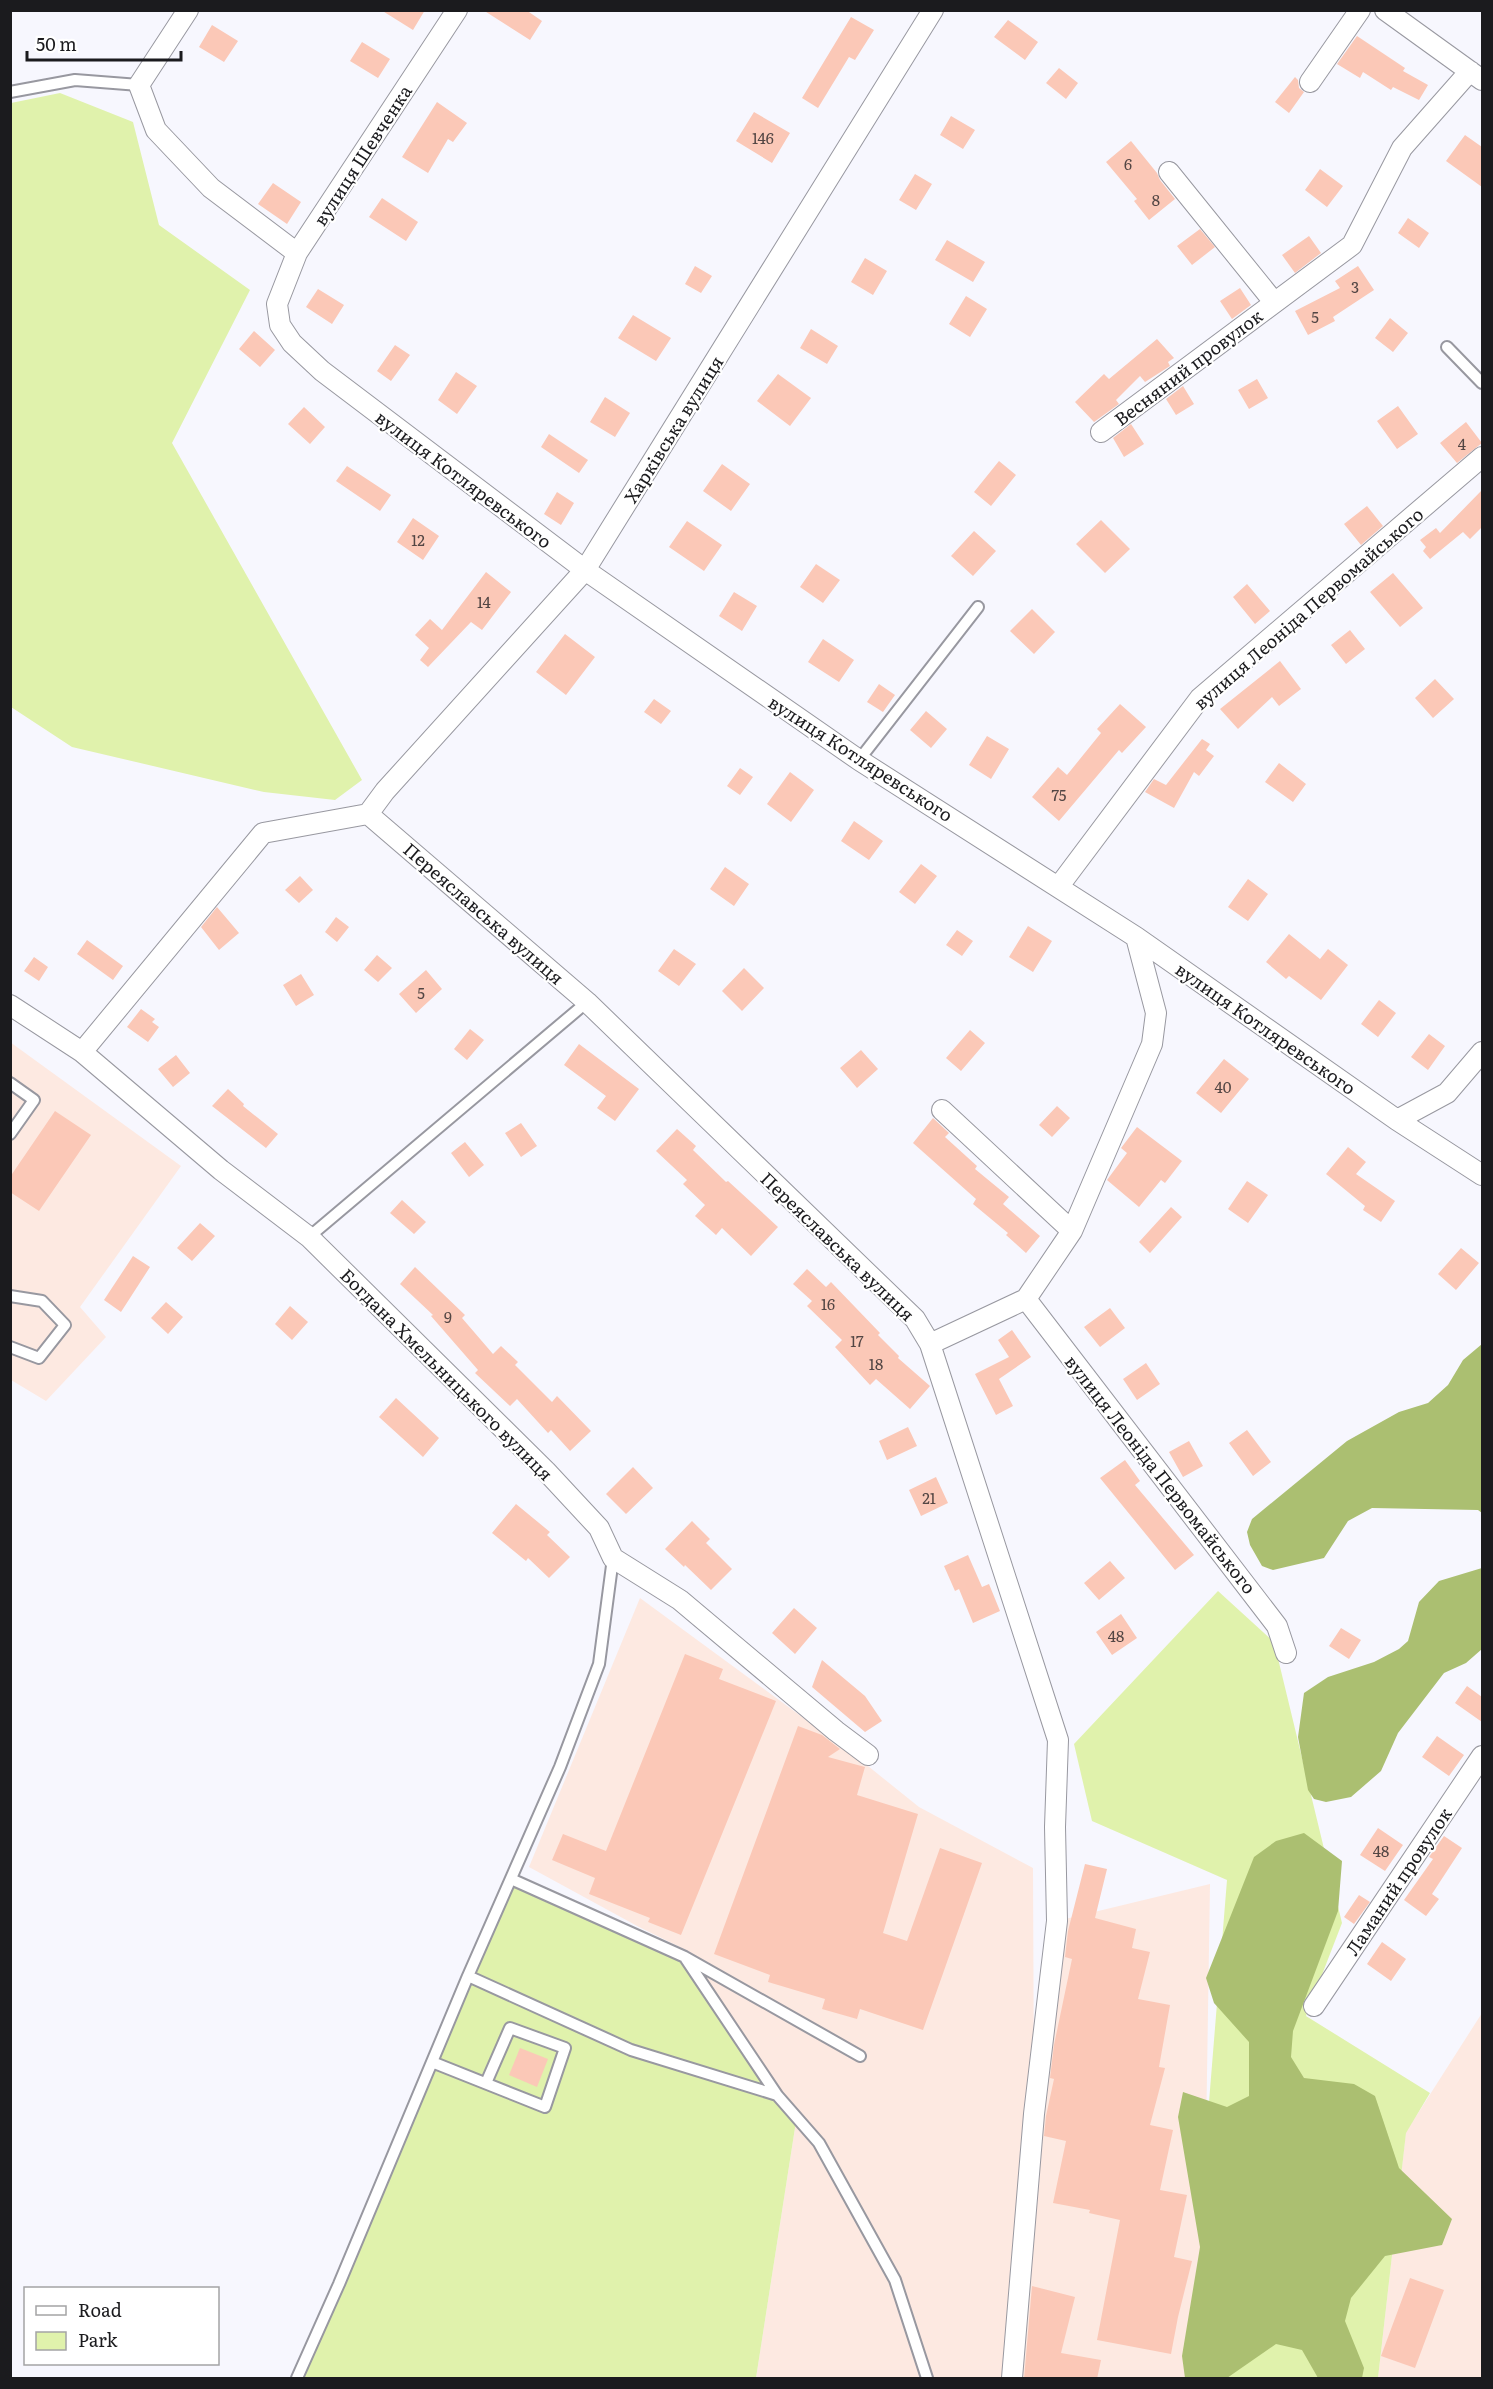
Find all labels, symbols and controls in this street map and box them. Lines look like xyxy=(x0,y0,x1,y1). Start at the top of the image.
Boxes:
scale bar xyxy=(27,24,182,62)
text: 50 m xyxy=(36,30,77,57)
street label: вулиця Шевченка xyxy=(306,79,418,231)
house number: 146 xyxy=(752,126,774,149)
house number: 6 xyxy=(1124,152,1132,175)
house number: 8 xyxy=(1152,188,1160,211)
house number: 3 xyxy=(1351,275,1359,298)
street label: Весняний провулок xyxy=(1108,302,1268,432)
house number: 5 xyxy=(1311,305,1319,328)
street label: Харківська вулиця xyxy=(617,350,729,508)
street label: вулиця Котляревського xyxy=(370,404,558,554)
house number: 4 xyxy=(1458,432,1466,455)
street label: вулиця Леоніда Первомайського xyxy=(1187,500,1429,716)
house number: 12 xyxy=(411,528,425,551)
house number: 14 xyxy=(477,590,491,613)
street label: вулиця Котляревського xyxy=(764,688,958,828)
house number: 75 xyxy=(1052,783,1067,806)
street label: Переяславська вулиця xyxy=(398,836,570,990)
street label: вулиця Котляревського xyxy=(1170,955,1362,1101)
house number: 5 xyxy=(417,981,425,1004)
house number: 40 xyxy=(1215,1075,1232,1098)
street label: Переяславська вулиця xyxy=(755,1165,921,1327)
street label: Богдана Хмельницького вулиця xyxy=(335,1262,559,1486)
house number: 16 xyxy=(821,1292,835,1315)
house number: 9 xyxy=(444,1305,452,1328)
house number: 17 xyxy=(850,1329,864,1352)
street label: вулиця Леоніда Первомайського xyxy=(1059,1349,1263,1599)
house number: 18 xyxy=(869,1352,883,1375)
house number: 21 xyxy=(922,1486,936,1509)
house number: 48 xyxy=(1108,1624,1124,1647)
street label: Ламаний провулок xyxy=(1338,1801,1458,1960)
house number: 48 xyxy=(1373,1839,1389,1862)
legend xyxy=(24,2287,219,2365)
text: Road xyxy=(78,2296,122,2323)
text: Park xyxy=(78,2326,119,2353)

